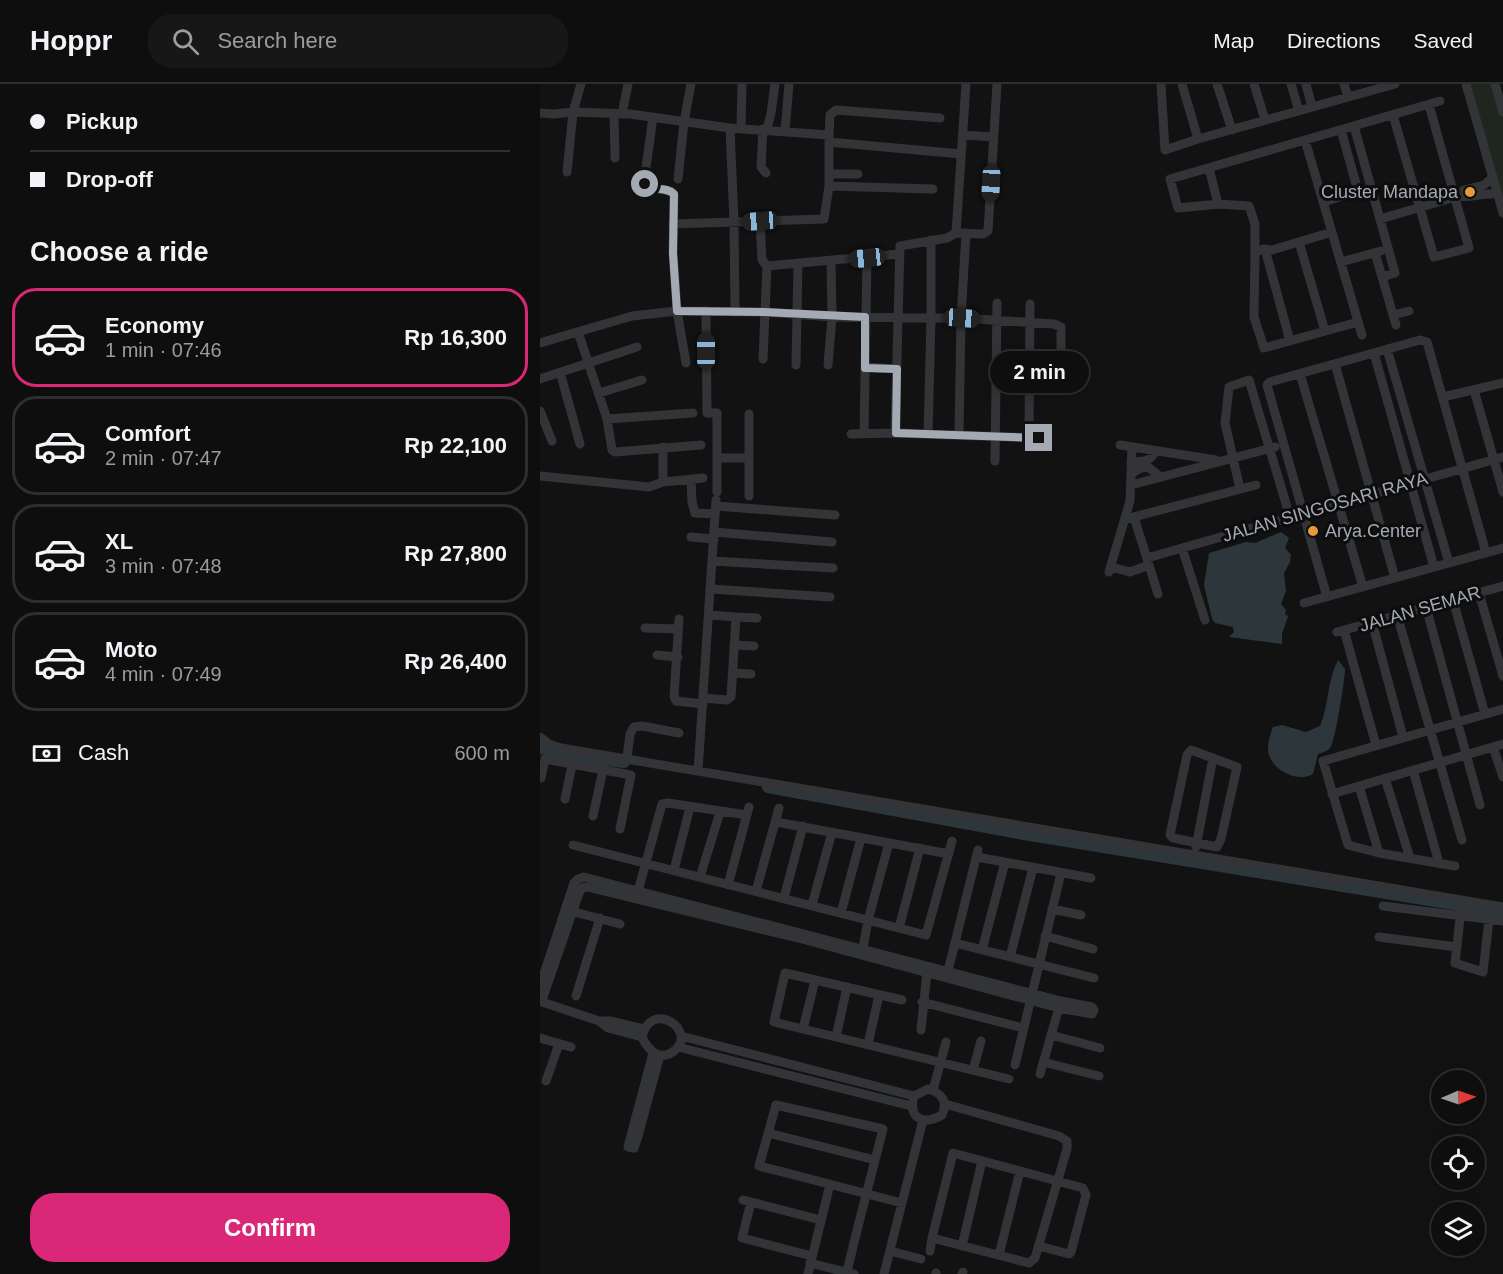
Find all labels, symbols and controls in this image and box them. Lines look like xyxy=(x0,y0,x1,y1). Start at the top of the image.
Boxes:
search box xyxy=(148,14,568,68)
text: Hoppr xyxy=(30,25,112,56)
icon: search xyxy=(169,25,202,58)
text: Search here xyxy=(217,28,337,53)
text: Map xyxy=(1213,29,1254,52)
text: Directions xyxy=(1287,29,1380,52)
text: Saved xyxy=(1413,29,1473,52)
text: Pickup xyxy=(66,109,138,134)
car xyxy=(981,165,1001,201)
text: Drop-off xyxy=(66,167,153,192)
route start xyxy=(631,170,658,197)
place label: Cluster Mandapa xyxy=(1321,182,1459,202)
marker: Cluster Mandapa xyxy=(1463,185,1477,199)
car xyxy=(741,211,779,231)
text: Choose a ride xyxy=(30,237,209,267)
car xyxy=(848,247,886,269)
car xyxy=(943,308,981,328)
icon: car xyxy=(33,311,87,365)
text: Economy xyxy=(105,313,204,338)
text: Rp 16,300 xyxy=(404,325,507,350)
car xyxy=(697,333,715,369)
text: 1 min · 07:46 xyxy=(105,339,222,361)
callout: 2 min xyxy=(990,351,1088,393)
text: 2 min xyxy=(1013,361,1066,383)
icon: car xyxy=(33,419,87,473)
text: Comfort xyxy=(105,421,191,446)
route end xyxy=(1025,424,1052,451)
text: Rp 22,100 xyxy=(404,433,507,458)
text: 2 min · 07:47 xyxy=(105,447,222,469)
street label: JALAN SINGOSARI RAYA xyxy=(1220,468,1430,546)
place label: Arya.Center xyxy=(1325,521,1421,541)
marker: Arya.Center xyxy=(1306,524,1320,538)
icon: car xyxy=(33,527,87,581)
text: XL xyxy=(105,529,133,554)
text: Rp 27,800 xyxy=(404,541,507,566)
text: 3 min · 07:48 xyxy=(105,555,222,577)
street label: JALAN SEMAR xyxy=(1357,582,1483,636)
icon: car xyxy=(33,635,87,689)
text: Moto xyxy=(105,637,158,662)
text: Rp 26,400 xyxy=(404,649,507,674)
text: 4 min · 07:49 xyxy=(105,663,222,685)
icon: cash xyxy=(30,737,63,770)
text: Cash xyxy=(78,740,129,765)
text: 600 m xyxy=(454,742,510,764)
north arrow xyxy=(1431,1070,1485,1124)
map controls xyxy=(1431,1070,1485,1256)
button: locate xyxy=(1431,1136,1485,1190)
button: Confirm xyxy=(30,1193,510,1262)
button: layers xyxy=(1431,1202,1485,1256)

